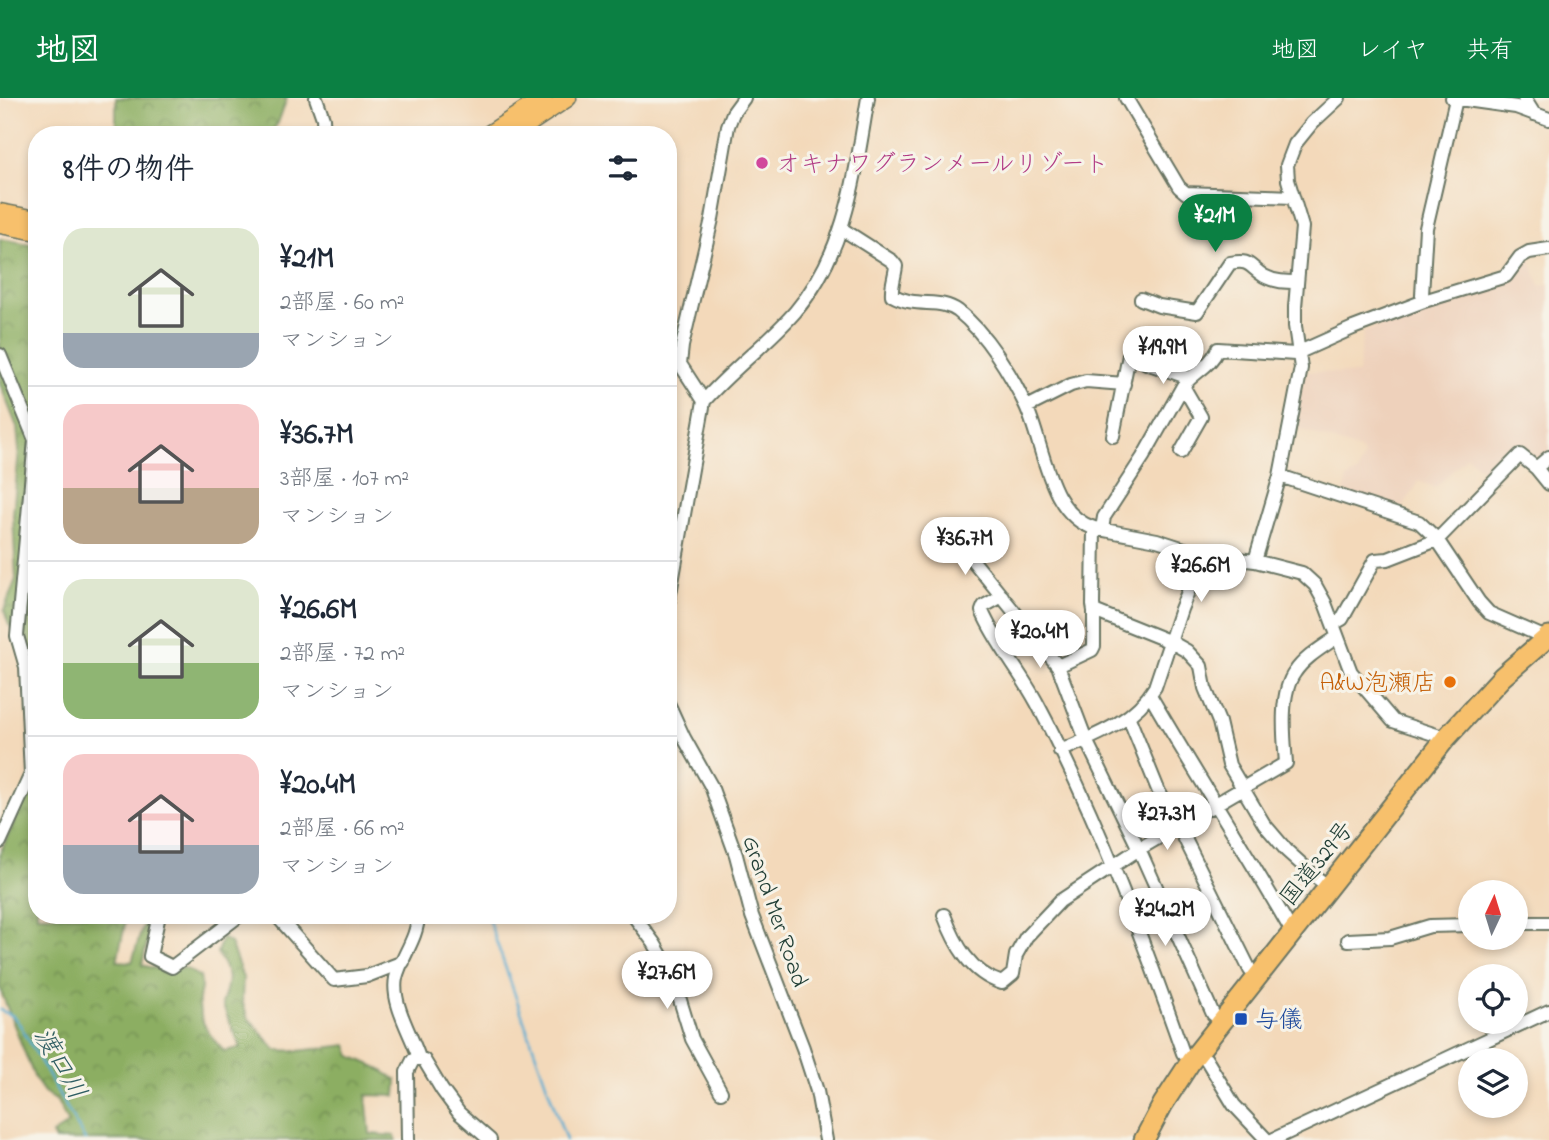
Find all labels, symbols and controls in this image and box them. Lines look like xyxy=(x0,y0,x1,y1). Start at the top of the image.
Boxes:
text: 地図 xyxy=(35,28,101,76)
text: 地図 xyxy=(1271,34,1319,69)
text: レイヤ xyxy=(1357,34,1428,69)
text: 共有 xyxy=(1466,34,1514,69)
place label: オキナワグランメールリゾート xyxy=(776,148,1109,183)
text: 8件の物件 xyxy=(63,149,194,193)
icon: filters xyxy=(604,149,642,187)
marker: オキナワグランメールリゾート xyxy=(754,155,770,171)
pin: ¥21M xyxy=(1174,194,1256,254)
text: ¥21M xyxy=(1194,200,1236,233)
text: ¥21M xyxy=(280,238,334,282)
icon: home xyxy=(119,256,203,340)
text: 2部屋 · 60 m² xyxy=(280,287,404,320)
text: マンション xyxy=(280,325,394,358)
pin: ¥19.9M xyxy=(1106,327,1220,386)
text: ¥19.9M xyxy=(1139,332,1187,365)
text: ¥36.7M xyxy=(280,414,354,458)
icon: home xyxy=(119,432,203,516)
text: 3部屋 · 107 m² xyxy=(280,463,409,496)
text: マンション xyxy=(280,501,394,534)
pin: ¥36.7M xyxy=(908,518,1022,577)
text: ¥36.7M xyxy=(937,523,993,556)
pin: ¥26.6M xyxy=(1144,545,1258,604)
text: ¥26.6M xyxy=(1171,550,1231,583)
text: ¥26.6M xyxy=(280,589,357,633)
icon: home xyxy=(119,607,203,691)
pin: ¥20.4M xyxy=(983,610,1097,670)
text: ¥20.4M xyxy=(1011,616,1069,649)
text: 2部屋 · 72 m² xyxy=(280,638,405,671)
place label: A&W泡瀬店 xyxy=(1320,667,1436,702)
marker: A&W泡瀬店 xyxy=(1442,674,1458,690)
text: マンション xyxy=(280,676,394,709)
text: ¥20.4M xyxy=(280,764,356,808)
icon: home xyxy=(119,782,203,866)
pin: ¥27.3M xyxy=(1110,792,1224,852)
text: ¥27.3M xyxy=(1138,798,1196,831)
text: 2部屋 · 66 m² xyxy=(280,813,405,846)
street label: 国道329号 xyxy=(1273,814,1363,915)
street label: Grand Mer Road xyxy=(731,832,816,993)
text: マンション xyxy=(280,851,394,884)
north arrow xyxy=(1458,880,1528,950)
map controls xyxy=(1458,880,1528,1118)
pin: ¥24.2M xyxy=(1108,888,1222,948)
text: ¥24.2M xyxy=(1135,894,1195,927)
pin: ¥27.6M xyxy=(610,951,724,1011)
text: ¥27.6M xyxy=(638,957,696,990)
button: locate xyxy=(1458,964,1528,1034)
place label: 与儀 xyxy=(1255,1004,1303,1039)
marker: 与儀 xyxy=(1233,1011,1249,1027)
water label: 渡口川 xyxy=(22,1021,94,1108)
button: layers xyxy=(1458,1048,1528,1118)

